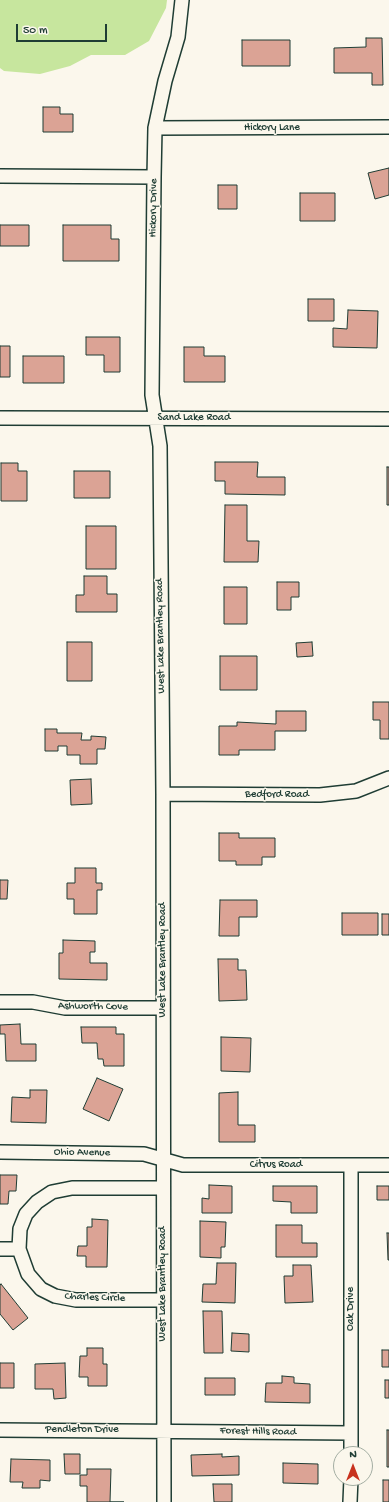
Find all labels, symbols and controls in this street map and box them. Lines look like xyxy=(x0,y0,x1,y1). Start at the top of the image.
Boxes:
scale bar xyxy=(18,16,109,42)
text: 50 m xyxy=(23,24,48,38)
street label: Hickory Lane xyxy=(244,121,300,135)
street label: Hickory Drive xyxy=(147,178,161,238)
street label: Sand Lake Road xyxy=(158,411,230,425)
street label: West Lake Brantley Road xyxy=(153,578,169,694)
street label: Bedford Road xyxy=(245,788,309,802)
street label: West Lake Brantley Road xyxy=(156,903,170,1017)
street label: Ashworth Cove xyxy=(58,1000,128,1014)
street label: Ohio Avenue xyxy=(54,1146,110,1160)
street label: Citrus Road xyxy=(250,1158,302,1172)
street label: West Lake Brantley Road xyxy=(156,1227,170,1341)
street label: Oak Drive xyxy=(344,1287,358,1331)
street label: Charles Circle xyxy=(64,1290,126,1306)
street label: Pendleton Drive xyxy=(45,1423,119,1437)
street label: Forest Hills Road xyxy=(220,1425,296,1439)
north arrow xyxy=(333,1446,373,1486)
text: N xyxy=(349,1449,357,1461)

